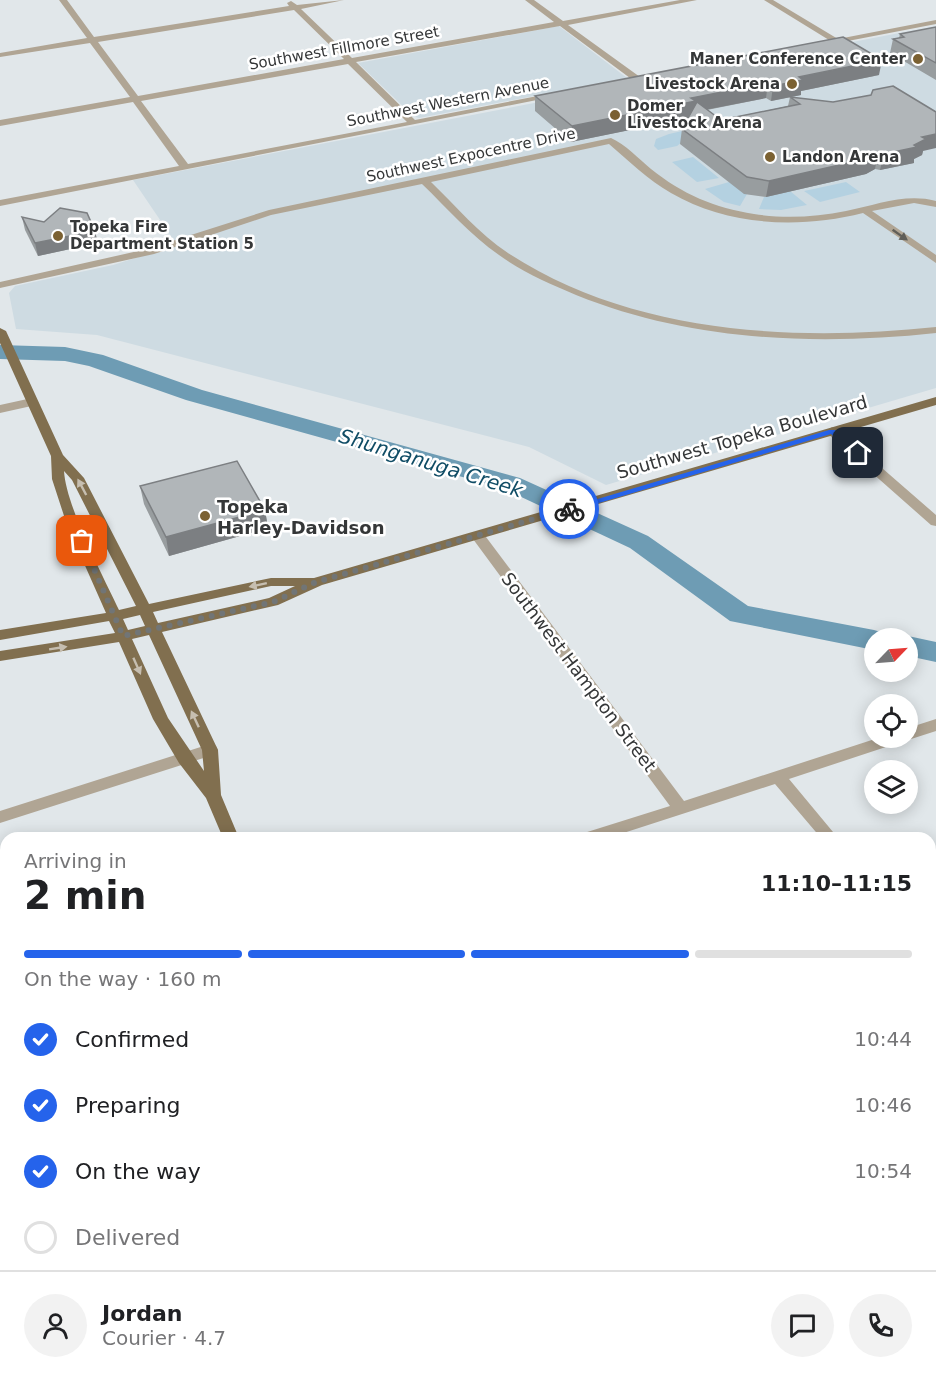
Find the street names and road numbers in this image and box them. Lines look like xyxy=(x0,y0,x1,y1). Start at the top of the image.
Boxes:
street label: Southwest Fillmore Street xyxy=(248,22,441,74)
street label: Southwest Western Avenue xyxy=(345,74,551,130)
street label: Southwest Expocentre Drive xyxy=(365,124,577,186)
street label: Southwest Topeka Boulevard xyxy=(614,391,870,483)
street label: Southwest Hampton Street xyxy=(497,568,661,776)

